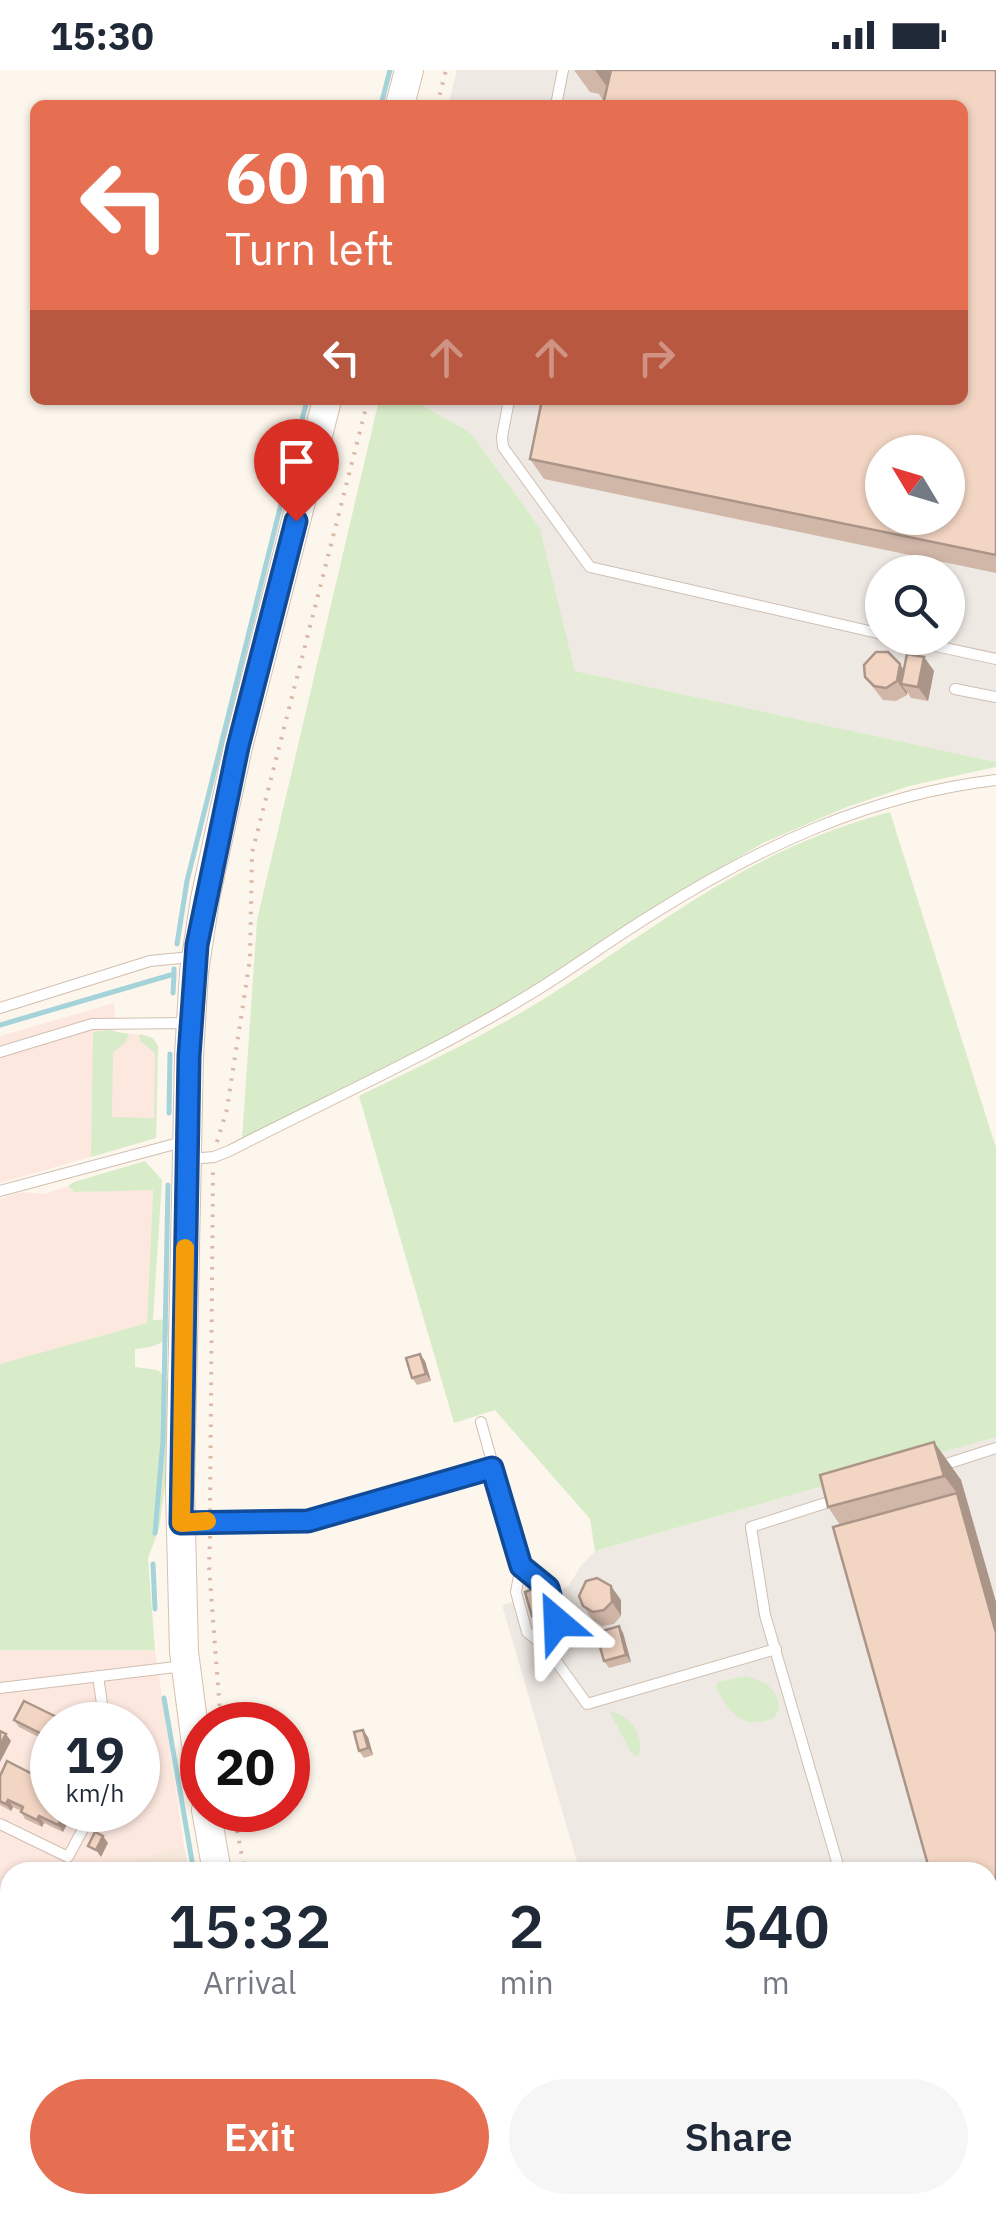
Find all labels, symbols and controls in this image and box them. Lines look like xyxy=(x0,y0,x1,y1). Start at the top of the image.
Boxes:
text: 15:30 xyxy=(50,11,154,60)
text: 60 m xyxy=(225,131,388,222)
icon: left xyxy=(60,140,190,270)
text: Turn left xyxy=(225,219,394,277)
icon: left xyxy=(314,330,369,385)
icon: ahead xyxy=(419,330,474,385)
icon: ahead xyxy=(524,330,579,385)
icon: right xyxy=(629,330,684,385)
pin xyxy=(254,419,339,522)
icon: arrive xyxy=(269,434,324,489)
north arrow xyxy=(865,435,965,535)
map controls xyxy=(865,435,965,655)
button: search xyxy=(865,555,965,655)
position arrow xyxy=(505,1570,609,1674)
speed limit sign: 20 xyxy=(180,1702,310,1832)
text: 19 xyxy=(65,1722,125,1787)
text: km/h xyxy=(66,1776,124,1809)
text: 15:32 xyxy=(168,1886,331,1965)
text: 2 xyxy=(509,1886,545,1965)
text: 540 xyxy=(722,1886,830,1965)
text: Arrival xyxy=(203,1961,296,2003)
text: min xyxy=(499,1961,554,2003)
text: m xyxy=(762,1961,790,2003)
button: Exit xyxy=(30,2079,489,2194)
button: Share xyxy=(509,2079,968,2194)

